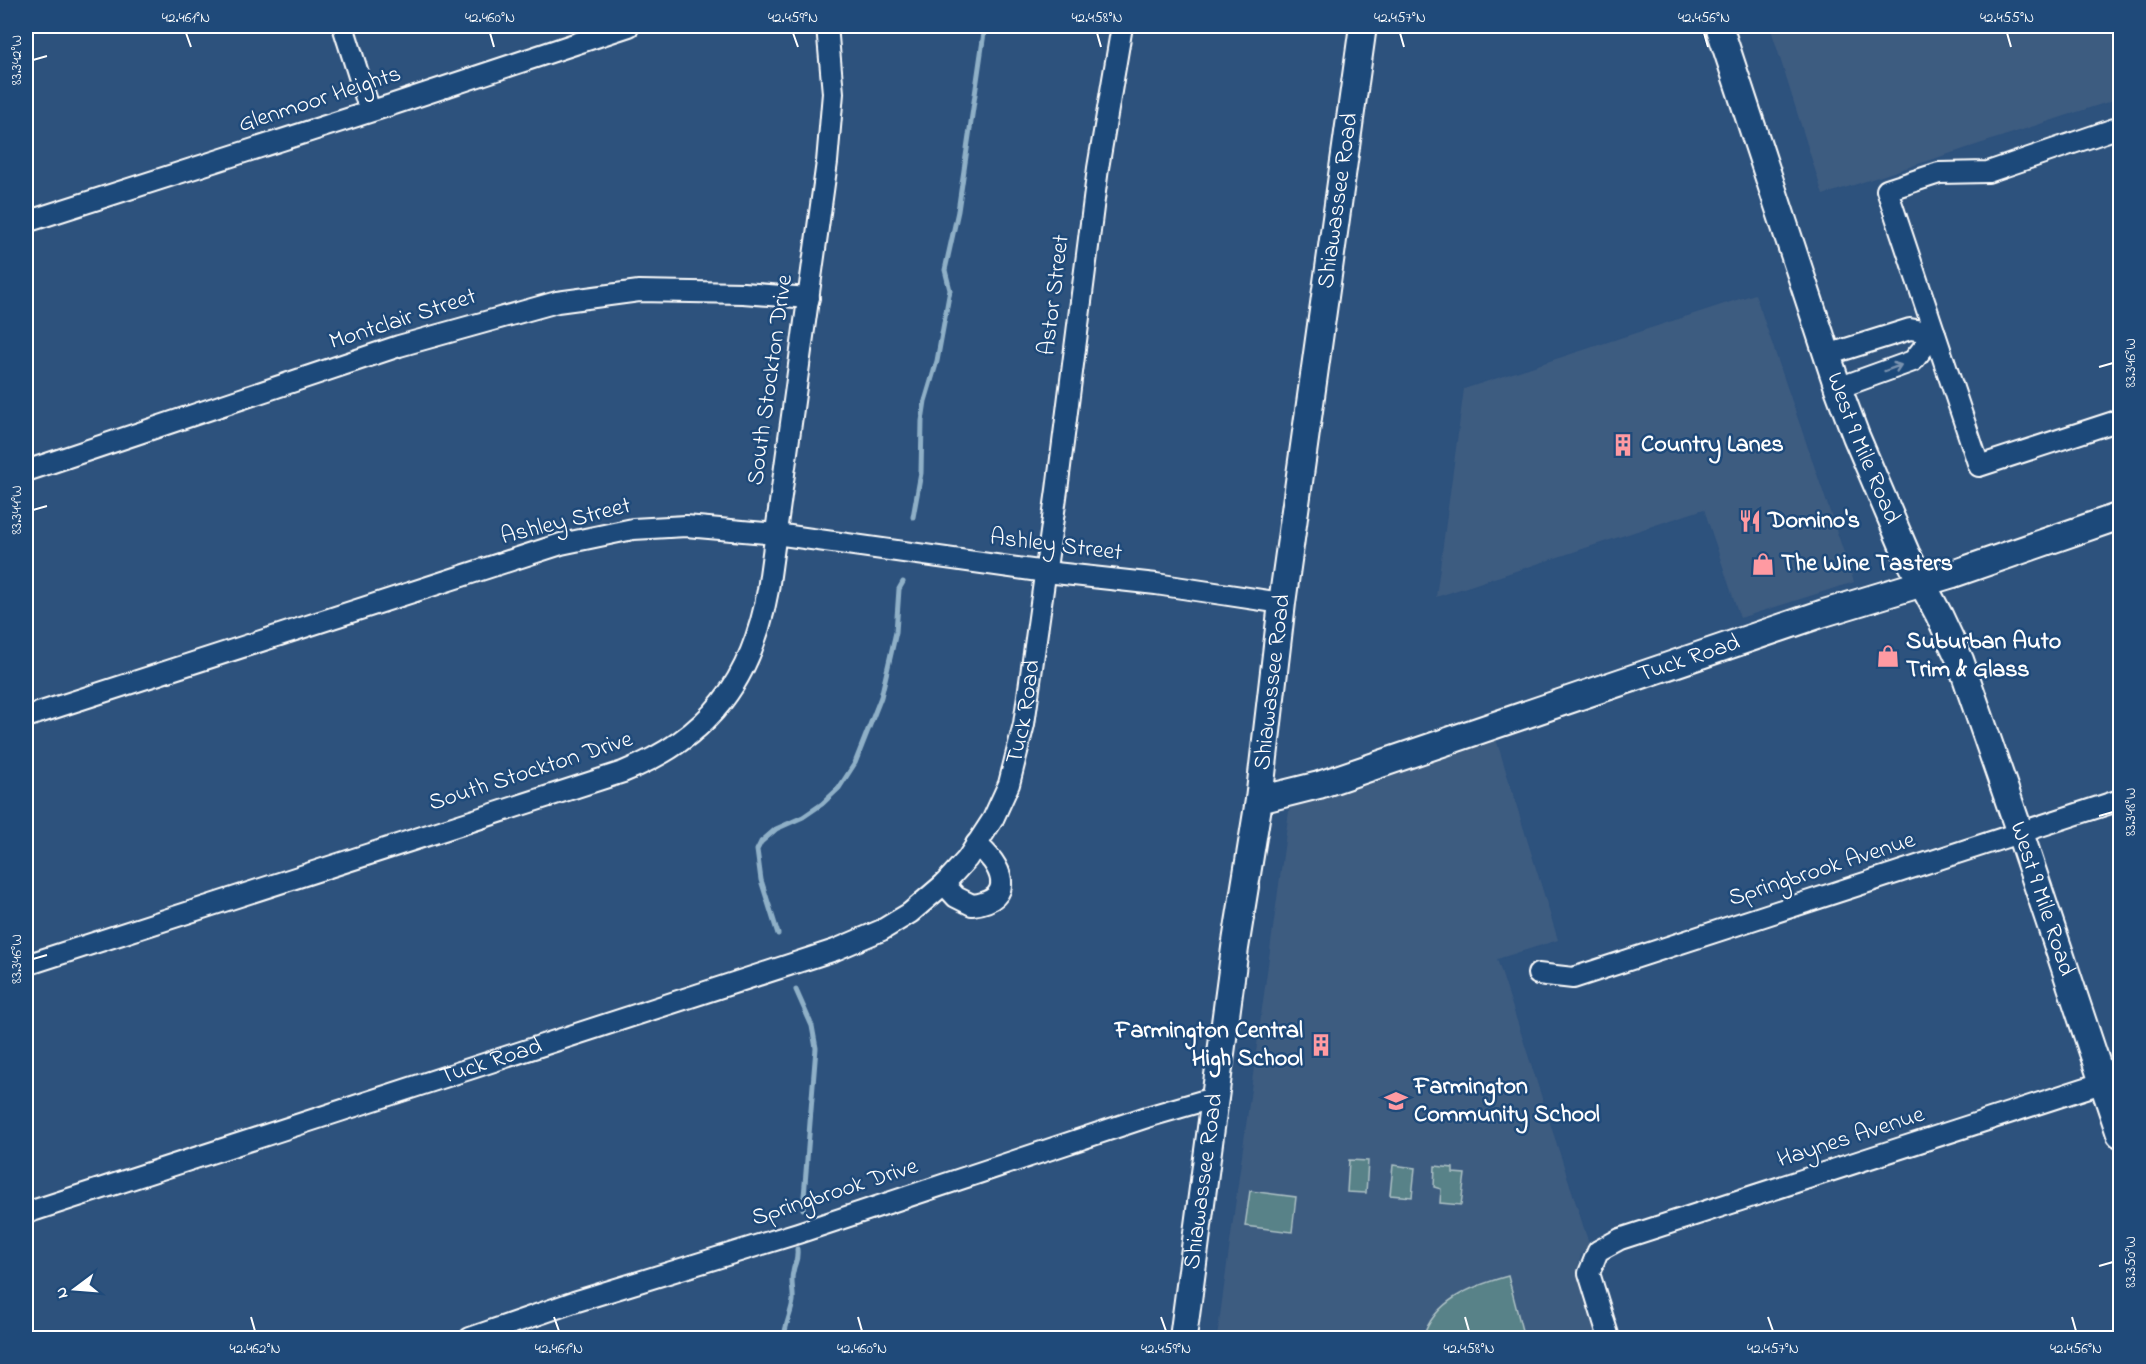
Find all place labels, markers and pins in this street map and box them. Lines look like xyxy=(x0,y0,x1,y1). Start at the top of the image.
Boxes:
place label: Country Lanes xyxy=(1641,428,1784,464)
building icon: Country Lanes xyxy=(1610,432,1636,458)
place label: Domino's xyxy=(1767,504,1860,539)
restaurant icon: Domino's xyxy=(1737,508,1763,534)
place label: The Wine Tasters xyxy=(1781,547,1953,582)
shop icon: The Wine Tasters xyxy=(1750,551,1776,577)
place label: Suburban Auto Trim & Glass xyxy=(1906,625,2061,688)
shop icon: Suburban Auto Trim & Glass xyxy=(1875,643,1901,669)
place label: Farmington Central High School xyxy=(1114,1014,1303,1078)
building icon: Farmington Central High School xyxy=(1308,1032,1334,1058)
place label: Farmington Community School xyxy=(1413,1070,1600,1134)
school or university icon: Farmington Community School xyxy=(1383,1088,1409,1114)

